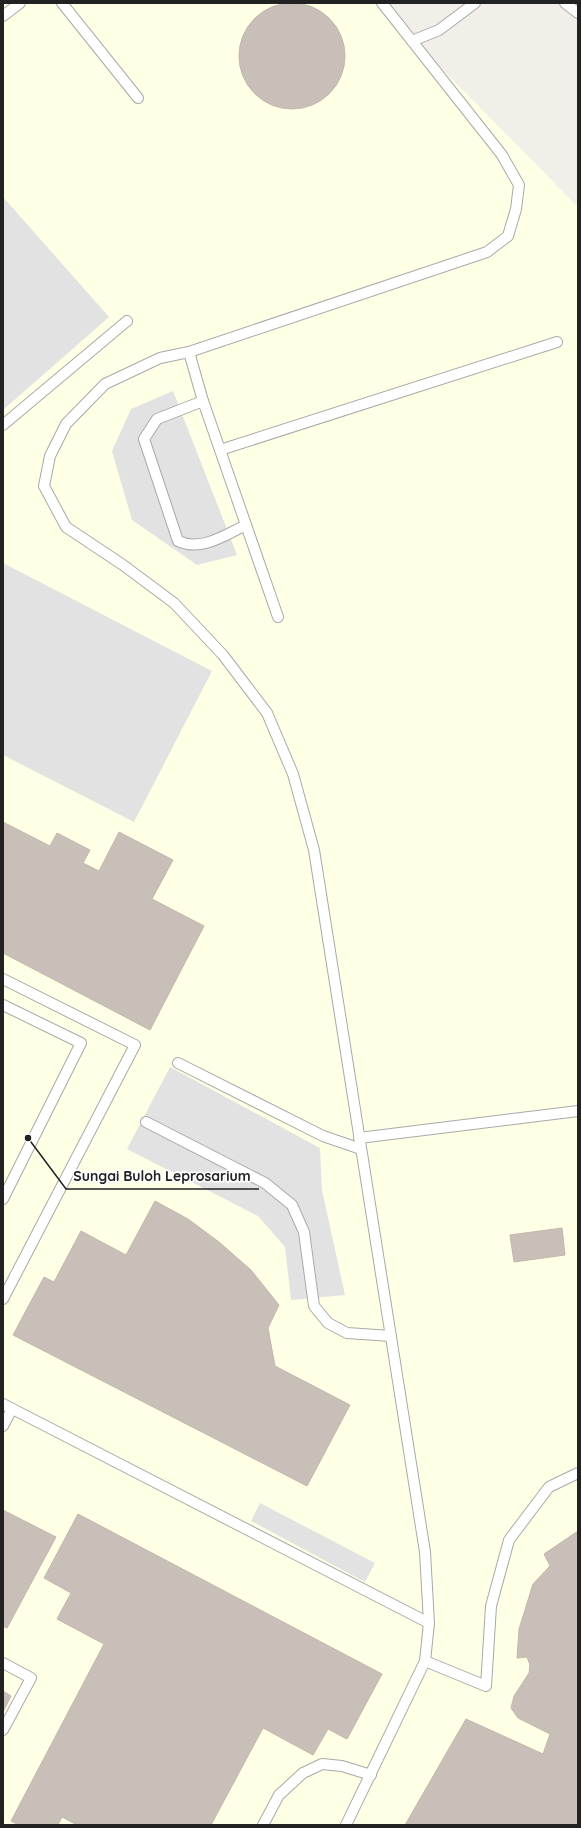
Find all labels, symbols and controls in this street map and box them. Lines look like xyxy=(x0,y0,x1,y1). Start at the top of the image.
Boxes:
callout: Sungai Buloh Leprosarium xyxy=(66,1163,259,1189)
text: Sungai Buloh Leprosarium xyxy=(73,1167,251,1185)

